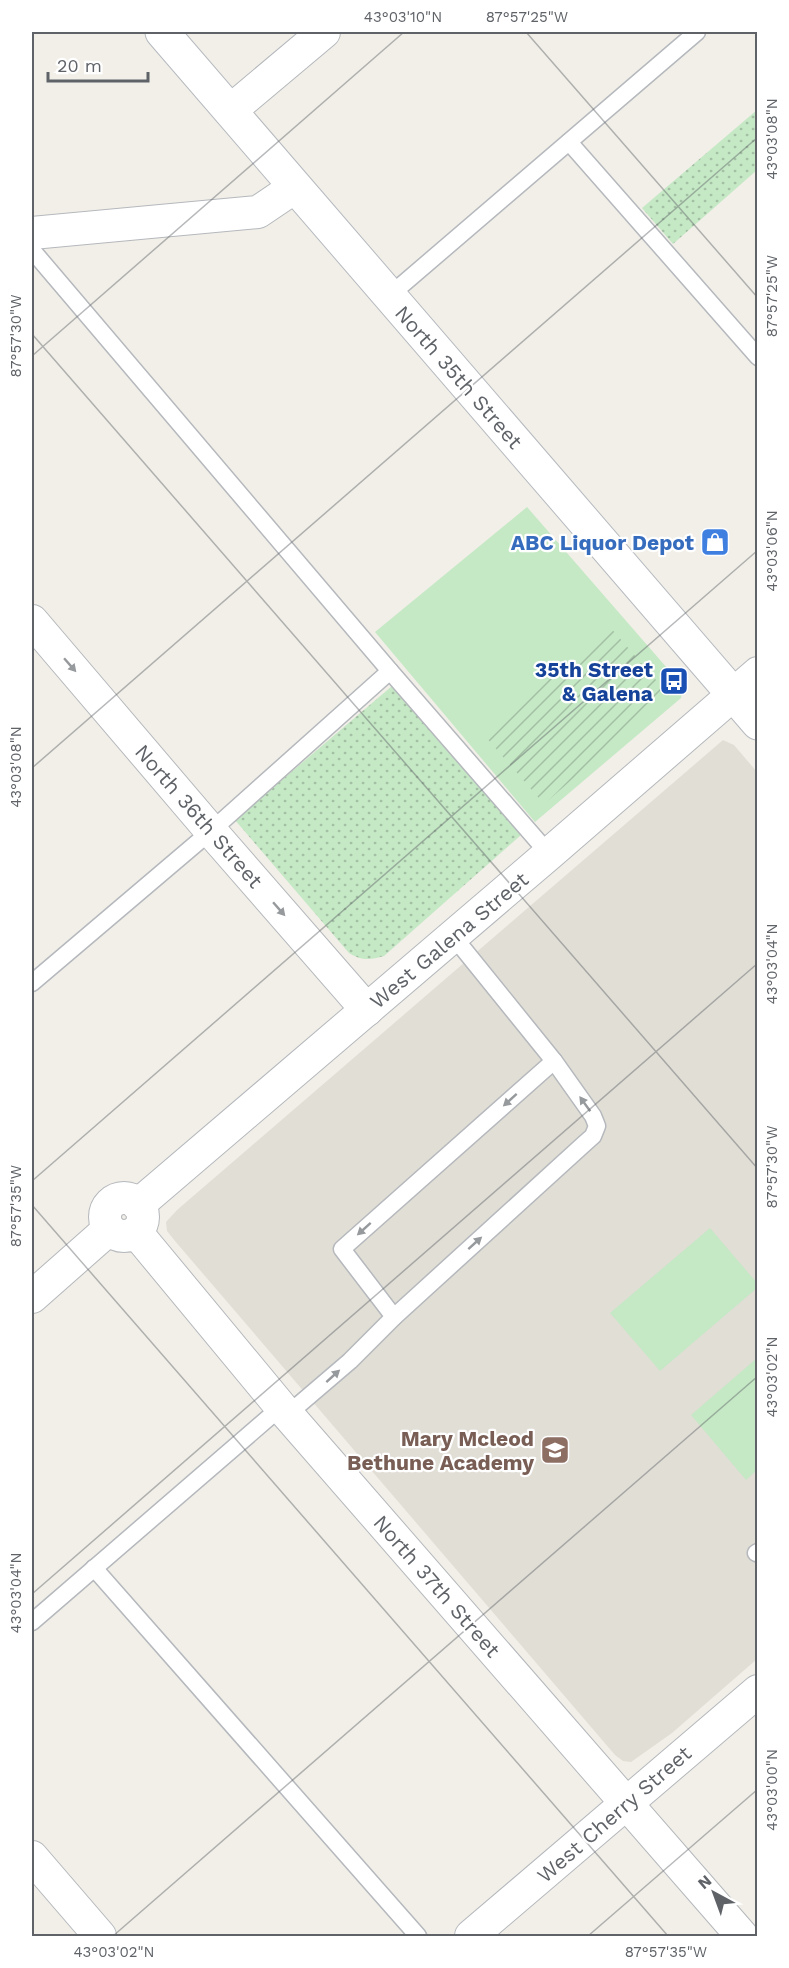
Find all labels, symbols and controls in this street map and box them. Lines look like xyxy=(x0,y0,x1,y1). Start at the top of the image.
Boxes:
text: 43°03'10"N xyxy=(364,8,442,26)
text: 87°57'25"W xyxy=(486,8,568,26)
scale bar xyxy=(48,45,148,83)
text: 20 m xyxy=(57,55,102,76)
text: 43°03'08"N xyxy=(763,98,781,180)
text: 87°57'25"W xyxy=(763,255,781,337)
text: 87°57'30"W xyxy=(7,294,25,378)
street label: North 35th Street xyxy=(390,300,528,454)
text: 43°03'06"N xyxy=(763,510,781,592)
shop icon: ABC Liquor Depot xyxy=(699,526,731,558)
place label: ABC Liquor Depot xyxy=(511,530,694,555)
place label: 35th Street & Galena xyxy=(535,657,654,706)
one-way arrow xyxy=(63,658,76,673)
bus stop icon: 35th Street & Galena xyxy=(658,665,690,697)
text: 43°03'08"N xyxy=(7,726,25,808)
street label: North 36th Street xyxy=(130,739,268,893)
street label: West Galena Street xyxy=(365,866,533,1014)
one-way arrow xyxy=(272,901,286,916)
text: 43°03'04"N xyxy=(763,924,781,1004)
one-way arrow xyxy=(503,1093,518,1106)
one-way arrow xyxy=(579,1097,591,1113)
text: 87°57'30"W xyxy=(763,1125,781,1209)
text: 87°57'35"W xyxy=(7,1165,25,1247)
one-way arrow xyxy=(356,1223,372,1236)
one-way arrow xyxy=(468,1236,483,1250)
text: 43°03'02"N xyxy=(763,1336,781,1418)
one-way arrow xyxy=(325,1370,340,1383)
place label: Mary Mcleod Bethune Academy xyxy=(347,1426,534,1475)
school or university icon: Mary Mcleod Bethune Academy xyxy=(539,1434,571,1466)
street label: North 37th Street xyxy=(368,1510,506,1662)
text: 43°03'04"N xyxy=(7,1553,25,1633)
street label: West Cherry Street xyxy=(532,1740,696,1888)
text: 43°03'00"N xyxy=(763,1749,781,1831)
north arrow xyxy=(684,1863,744,1923)
text: N xyxy=(694,1871,715,1893)
text: 43°03'02"N xyxy=(73,1943,155,1961)
text: 87°57'35"W xyxy=(625,1943,707,1961)

